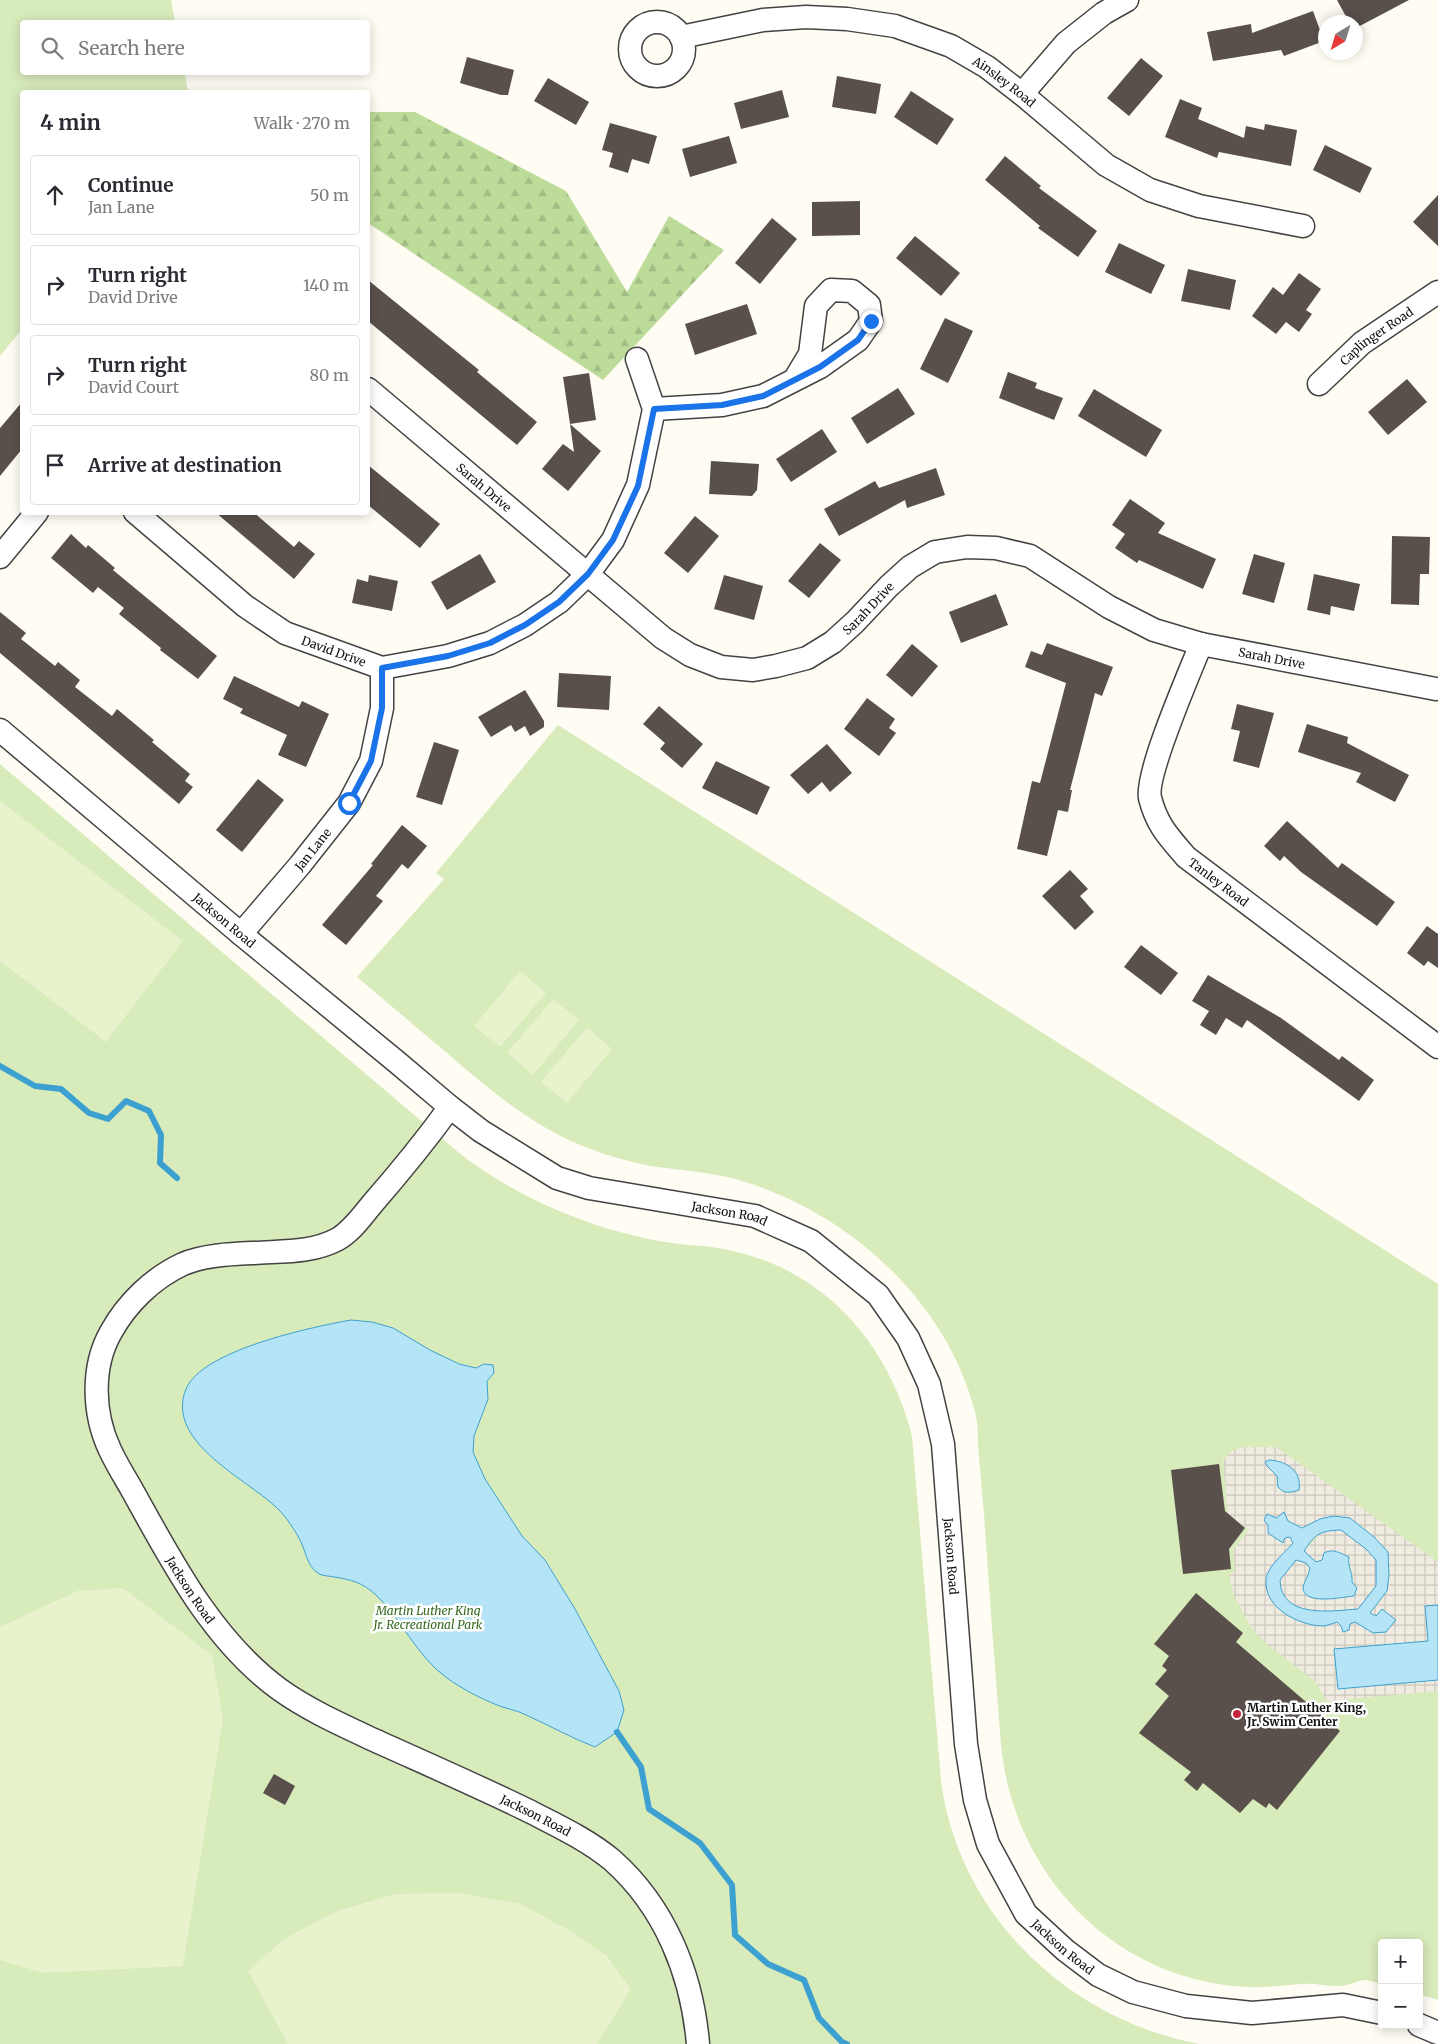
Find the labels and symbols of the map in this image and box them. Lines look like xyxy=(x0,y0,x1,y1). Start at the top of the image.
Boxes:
north arrow xyxy=(1318,15,1363,60)
street label: Ainsley Road xyxy=(969,52,1039,110)
street label: Caplinger Road xyxy=(1336,304,1416,368)
route end xyxy=(860,310,883,333)
street label: Sarah Drive xyxy=(454,460,515,515)
street label: Sarah Drive xyxy=(839,578,896,637)
street label: David Drive xyxy=(300,632,368,669)
street label: Sarah Drive xyxy=(1237,644,1306,671)
route start xyxy=(338,792,361,815)
street label: Jan Lane xyxy=(291,825,334,874)
street label: Tanley Road xyxy=(1186,854,1252,909)
street label: Jackson Road xyxy=(189,889,259,950)
street label: Jackson Road xyxy=(690,1198,770,1228)
street label: Jackson Road xyxy=(941,1516,962,1595)
street label: Jackson Road xyxy=(163,1553,218,1626)
park label: Martin Luther King Jr. Recreational Park xyxy=(372,1603,483,1632)
place label: Martin Luther King, Jr. Swim Center xyxy=(1246,1700,1366,1729)
marker: Martin Luther King, Jr. Swim Center xyxy=(1231,1708,1243,1720)
street label: Jackson Road xyxy=(497,1791,574,1839)
street label: Jackson Road xyxy=(1028,1915,1097,1977)

